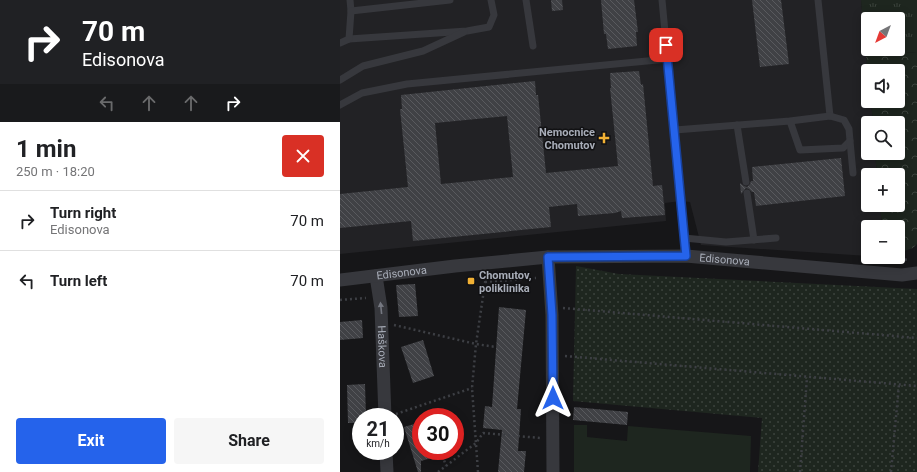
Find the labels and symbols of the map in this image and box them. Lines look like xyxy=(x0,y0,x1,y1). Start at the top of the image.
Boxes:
north arrow xyxy=(861,12,905,56)
pin xyxy=(649,28,683,62)
place label: Nemocnice Chomutov xyxy=(539,126,595,152)
marker: Nemocnice Chomutov xyxy=(598,132,610,144)
street label: Edisonova xyxy=(699,251,750,269)
street label: Edisonova xyxy=(376,263,427,283)
place label: Chomutov, poliklinika xyxy=(479,269,532,295)
marker: Chomutov, poliklinika xyxy=(466,276,476,286)
one-way arrow xyxy=(377,302,384,314)
street label: Haškova xyxy=(375,325,389,368)
position arrow xyxy=(532,377,574,419)
speed limit sign: 30 xyxy=(412,408,464,460)

